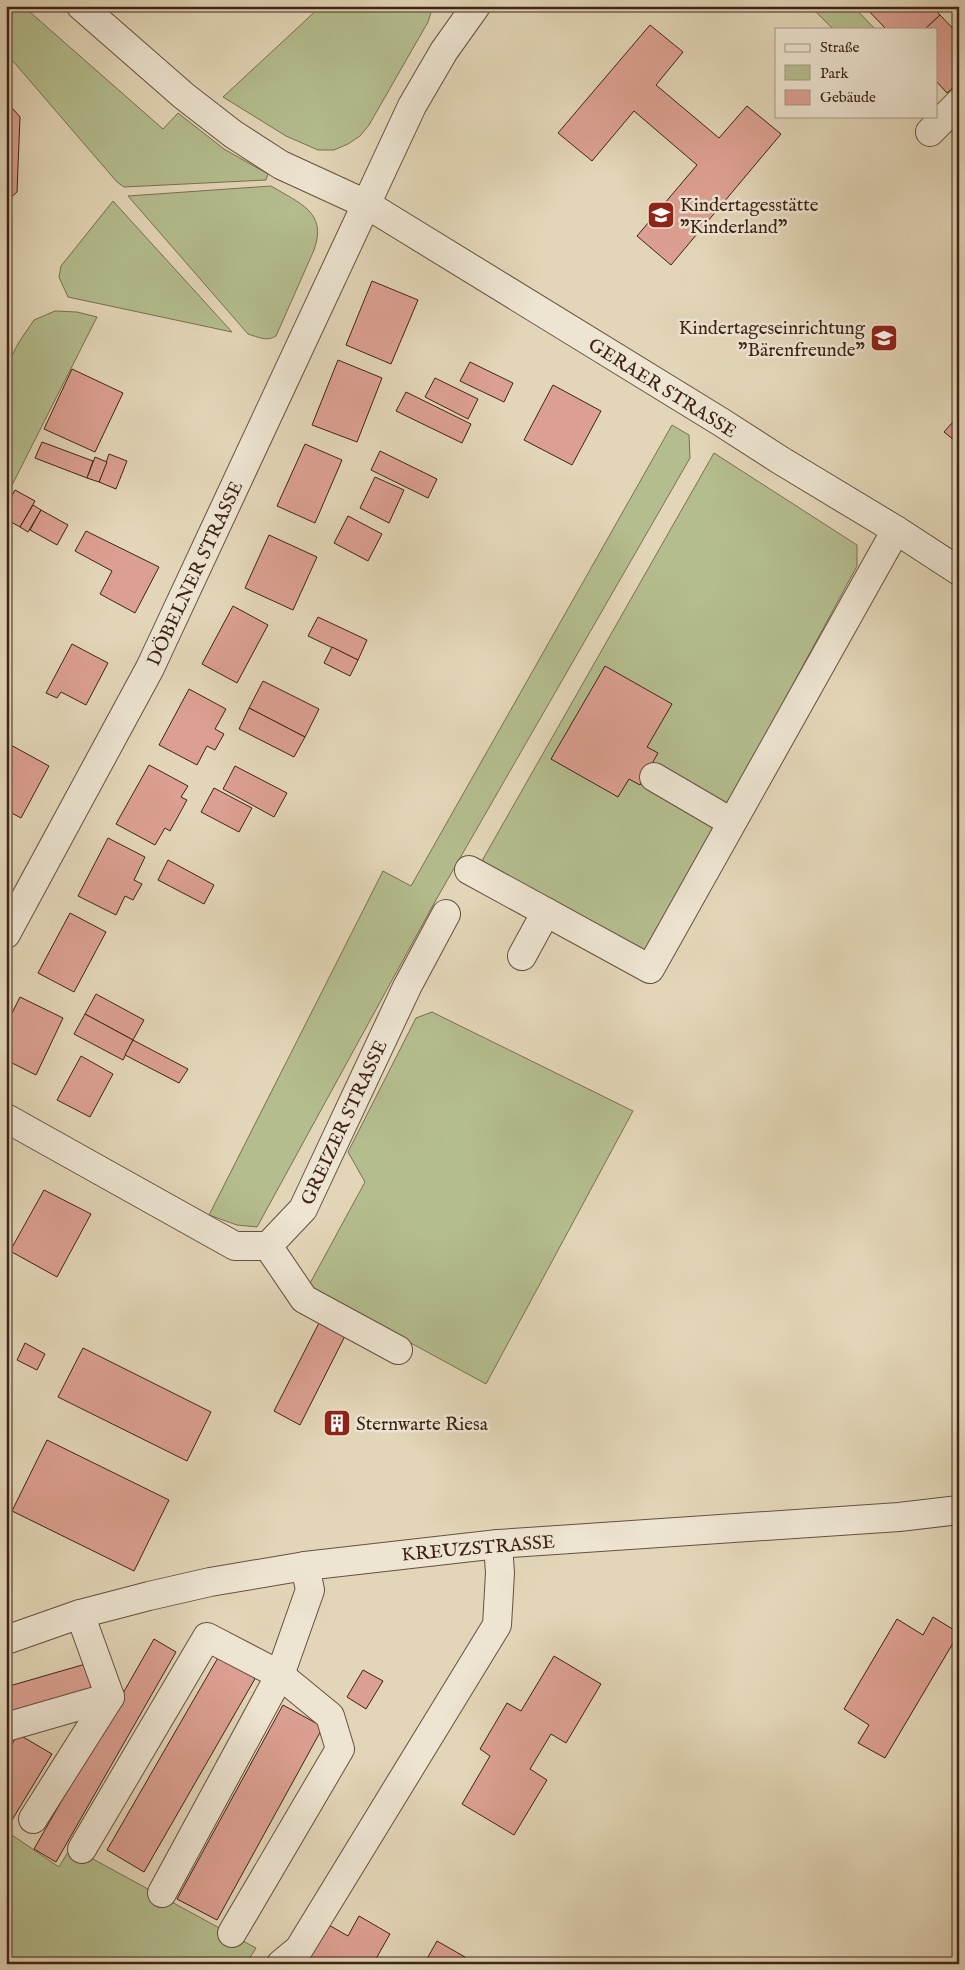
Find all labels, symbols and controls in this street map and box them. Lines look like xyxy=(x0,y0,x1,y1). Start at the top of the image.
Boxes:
legend xyxy=(775,28,938,118)
text: Straße xyxy=(820,38,860,57)
text: Park xyxy=(820,64,850,83)
text: Gebäude xyxy=(820,88,876,107)
place label: Kindertagesstätte "Kinderland" xyxy=(680,194,819,240)
school or university icon: Kindertagesstätte "Kinderland" xyxy=(646,200,676,230)
place label: Kindertageseinrichtung "Bärenfreunde" xyxy=(679,317,866,363)
school or university icon: Kindertageseinrichtung "Bärenfreunde" xyxy=(869,323,899,353)
street label: GERAER STRASSE xyxy=(583,333,741,444)
street label: DÖBELNER STRASSE xyxy=(142,478,249,670)
street label: GREIZER STRASSE xyxy=(296,1037,394,1209)
building icon: Sternwarte Riesa xyxy=(322,1408,352,1438)
place label: Sternwarte Riesa xyxy=(356,1413,489,1437)
street label: KREUZSTRASSE xyxy=(400,1530,556,1568)

